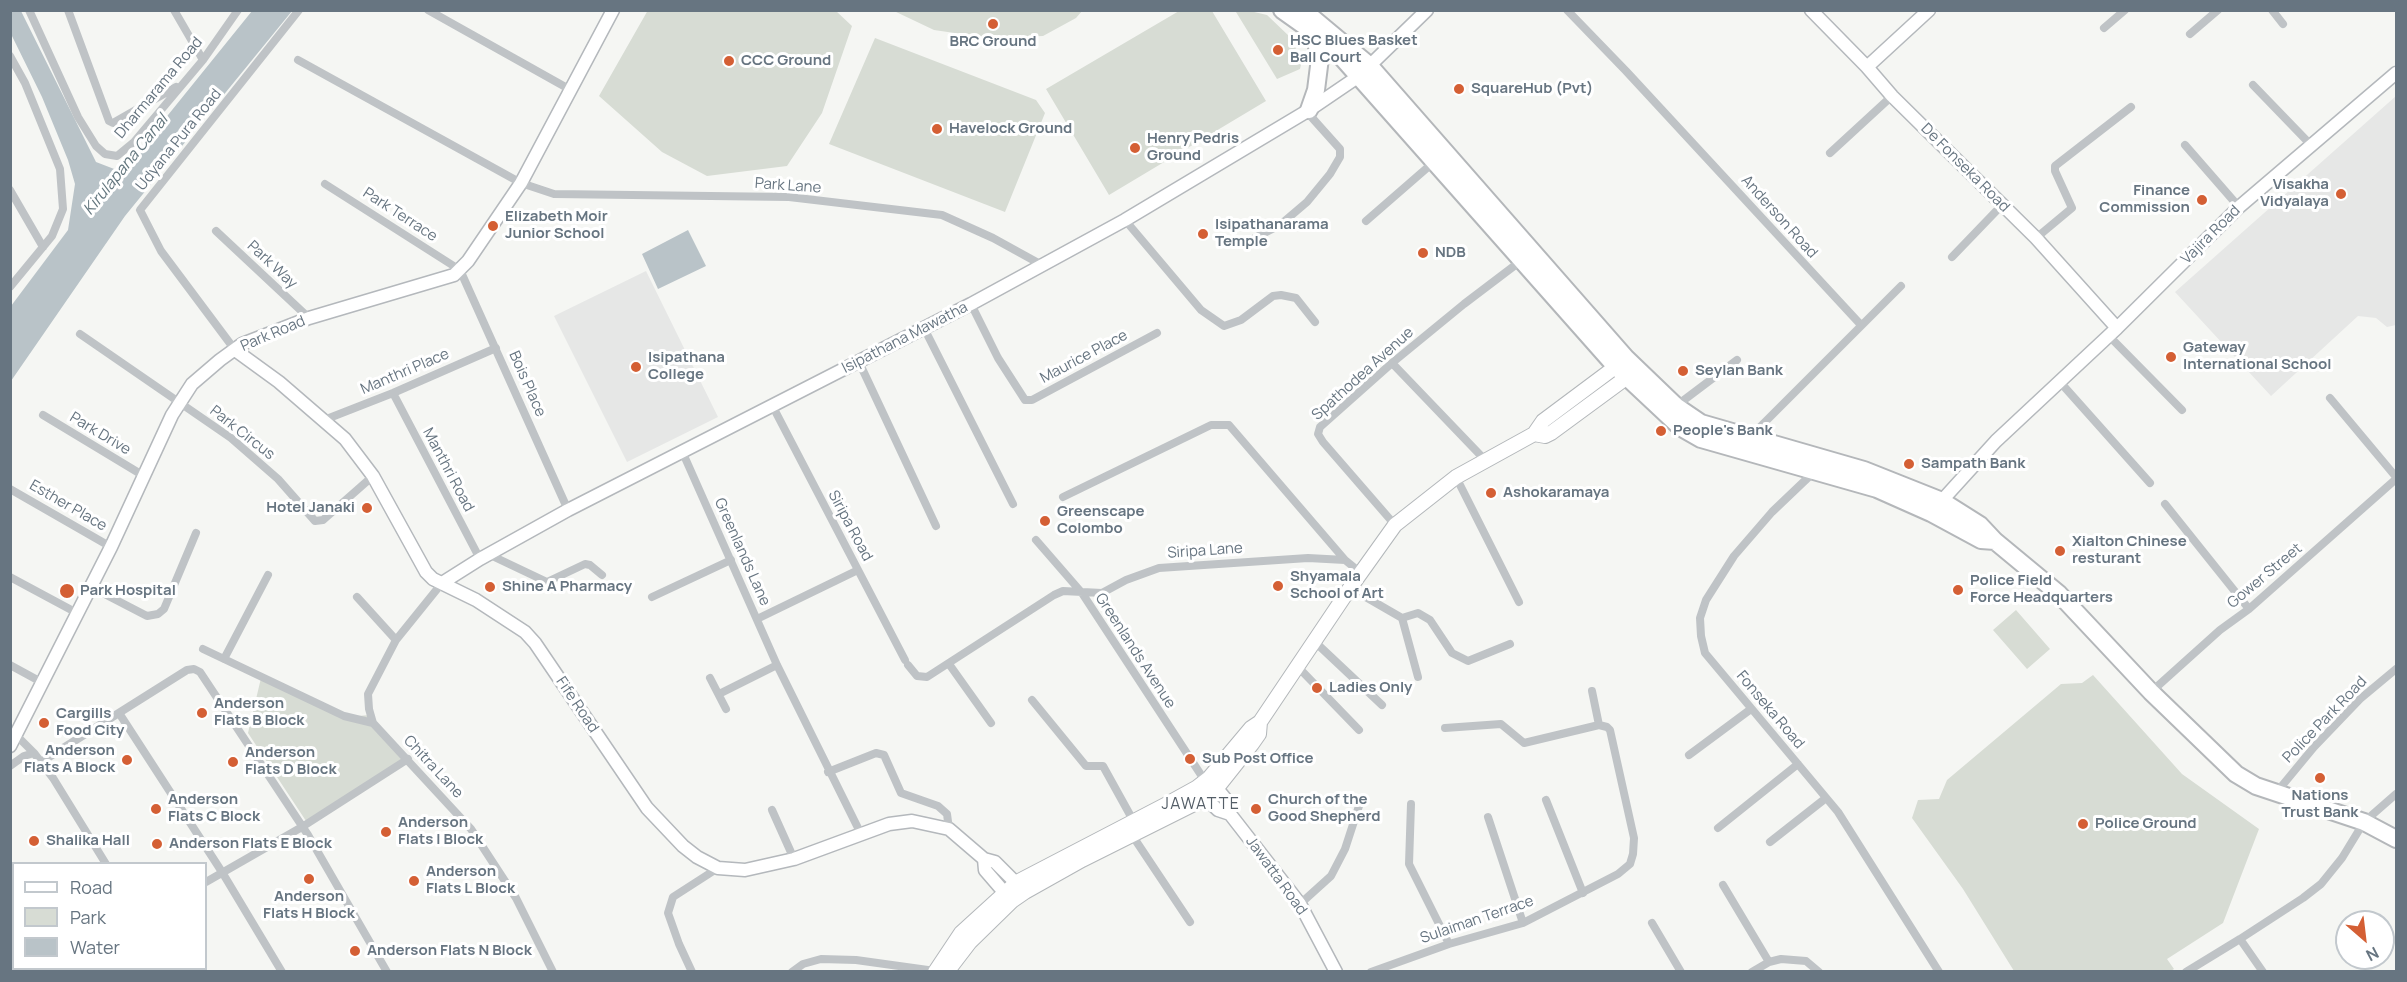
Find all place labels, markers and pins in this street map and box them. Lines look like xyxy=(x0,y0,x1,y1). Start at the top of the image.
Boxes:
marker: BRC Ground xyxy=(986,17,1000,31)
place label: HSC Blues Basket Ball Court xyxy=(1290,32,1418,67)
place label: BRC Ground xyxy=(949,33,1037,51)
marker: HSC Blues Basket Ball Court xyxy=(1271,43,1285,57)
place label: CCC Ground xyxy=(741,52,831,70)
marker: CCC Ground xyxy=(722,54,736,68)
place label: SquareHub (Pvt) xyxy=(1471,80,1593,98)
marker: SquareHub (Pvt) xyxy=(1452,82,1466,96)
place label: Havelock Ground xyxy=(949,120,1072,138)
marker: Havelock Ground xyxy=(930,122,944,136)
place label: Henry Pedris Ground xyxy=(1147,130,1239,165)
marker: Henry Pedris Ground xyxy=(1128,141,1142,155)
place label: Visakha Vidyalaya xyxy=(2260,176,2329,211)
place label: Finance Commission xyxy=(2099,182,2190,217)
marker: Visakha Vidyalaya xyxy=(2334,187,2348,201)
marker: Finance Commission xyxy=(2195,193,2209,207)
place label: Elizabeth Moir Junior School xyxy=(505,208,608,243)
place label: Isipathanarama Temple xyxy=(1215,216,1329,251)
marker: Elizabeth Moir Junior School xyxy=(486,219,500,233)
marker: Isipathanarama Temple xyxy=(1196,227,1210,241)
place label: NDB xyxy=(1435,244,1466,262)
marker: NDB xyxy=(1416,246,1430,260)
place label: Gateway International School xyxy=(2183,339,2332,374)
place label: Isipathana College xyxy=(648,349,725,384)
marker: Gateway International School xyxy=(2164,350,2178,364)
marker: Isipathana College xyxy=(629,360,643,374)
place label: Seylan Bank xyxy=(1695,362,1783,380)
marker: Seylan Bank xyxy=(1676,364,1690,378)
place label: People's Bank xyxy=(1673,422,1773,440)
marker: People's Bank xyxy=(1654,424,1668,438)
place label: Sampath Bank xyxy=(1921,455,2025,473)
marker: Sampath Bank xyxy=(1902,457,1916,471)
place label: Ashokaramaya xyxy=(1503,484,1609,502)
marker: Ashokaramaya xyxy=(1484,486,1498,500)
place label: Hotel Janaki xyxy=(266,499,355,517)
marker: Hotel Janaki xyxy=(360,501,374,515)
place label: Greenscape Colombo xyxy=(1057,503,1145,538)
marker: Greenscape Colombo xyxy=(1038,514,1052,528)
place label: Xialton Chinese resturant xyxy=(2072,533,2187,568)
marker: Xialton Chinese resturant xyxy=(2053,544,2067,558)
place label: Shyamala School of Art xyxy=(1290,568,1384,603)
place label: Police Field Force Headquarters xyxy=(1970,572,2113,607)
place label: Shine A Pharmacy xyxy=(502,578,632,596)
marker: Shyamala School of Art xyxy=(1271,579,1285,593)
marker: Shine A Pharmacy xyxy=(483,580,497,594)
marker: Park Hospital xyxy=(58,582,76,600)
place label: Park Hospital xyxy=(80,582,176,600)
marker: Police Field Force Headquarters xyxy=(1951,583,1965,597)
place label: Ladies Only xyxy=(1329,679,1412,697)
marker: Ladies Only xyxy=(1310,681,1324,695)
place label: Anderson Flats B Block xyxy=(214,695,304,730)
place label: Cargills Food City xyxy=(56,705,124,740)
marker: Anderson Flats B Block xyxy=(195,706,209,720)
marker: Cargills Food City xyxy=(37,716,51,730)
place label: Anderson Flats A Block xyxy=(24,742,115,777)
place label: Anderson Flats D Block xyxy=(245,744,336,779)
place label: Sub Post Office xyxy=(1202,750,1313,768)
marker: Sub Post Office xyxy=(1183,752,1197,766)
marker: Anderson Flats A Block xyxy=(120,753,134,767)
marker: Anderson Flats D Block xyxy=(226,755,240,769)
marker: Nations Trust Bank xyxy=(2313,771,2327,785)
place label: Nations Trust Bank xyxy=(2282,787,2358,822)
place label: Anderson Flats C Block xyxy=(168,791,260,826)
place label: Church of the Good Shepherd xyxy=(1268,791,1381,826)
marker: Anderson Flats C Block xyxy=(149,802,163,816)
marker: Church of the Good Shepherd xyxy=(1249,802,1263,816)
place label: Anderson Flats I Block xyxy=(398,814,483,849)
place label: Police Ground xyxy=(2095,815,2197,833)
marker: Police Ground xyxy=(2076,817,2090,831)
marker: Anderson Flats I Block xyxy=(379,825,393,839)
place label: Shalika Hall xyxy=(46,832,130,850)
marker: Shalika Hall xyxy=(27,834,41,848)
place label: Anderson Flats E Block xyxy=(169,835,332,853)
marker: Anderson Flats E Block xyxy=(150,837,164,851)
place label: Anderson Flats L Block xyxy=(426,863,515,898)
marker: Anderson Flats H Block xyxy=(302,872,316,886)
marker: Anderson Flats L Block xyxy=(407,874,421,888)
place label: Anderson Flats H Block xyxy=(263,888,355,923)
place label: Anderson Flats N Block xyxy=(367,942,532,960)
marker: Anderson Flats N Block xyxy=(348,944,362,958)

